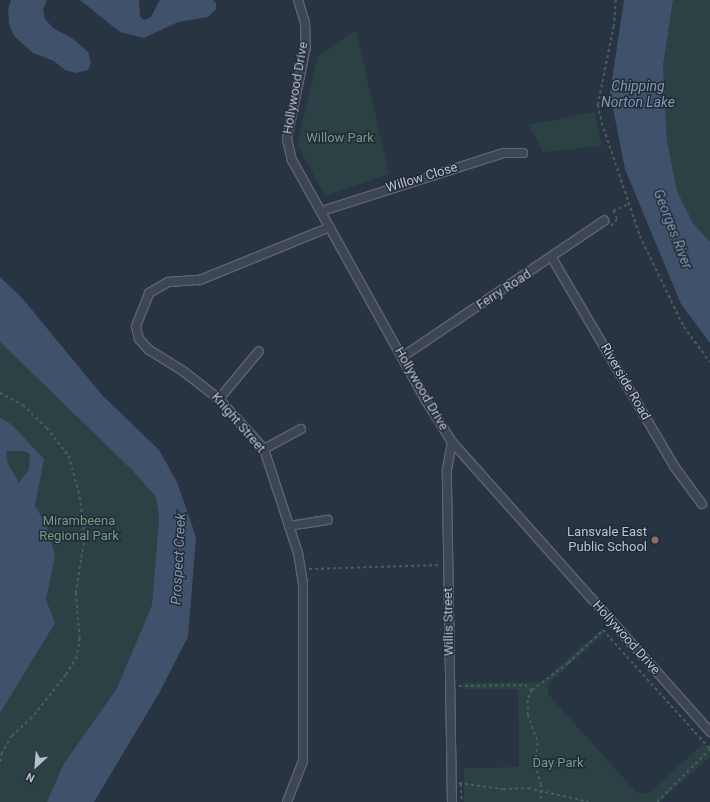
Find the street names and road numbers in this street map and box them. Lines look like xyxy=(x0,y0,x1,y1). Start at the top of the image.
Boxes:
street label: Hollywood Drive xyxy=(280,41,312,135)
street label: Willow Close xyxy=(384,160,460,196)
street label: Ferry Road xyxy=(474,267,534,313)
street label: Riverside Road xyxy=(597,341,653,423)
street label: Hollywood Drive xyxy=(391,345,451,433)
street label: Knight Street xyxy=(208,390,268,456)
street label: Willis Street xyxy=(441,588,457,656)
street label: Hollywood Drive xyxy=(589,598,663,678)

